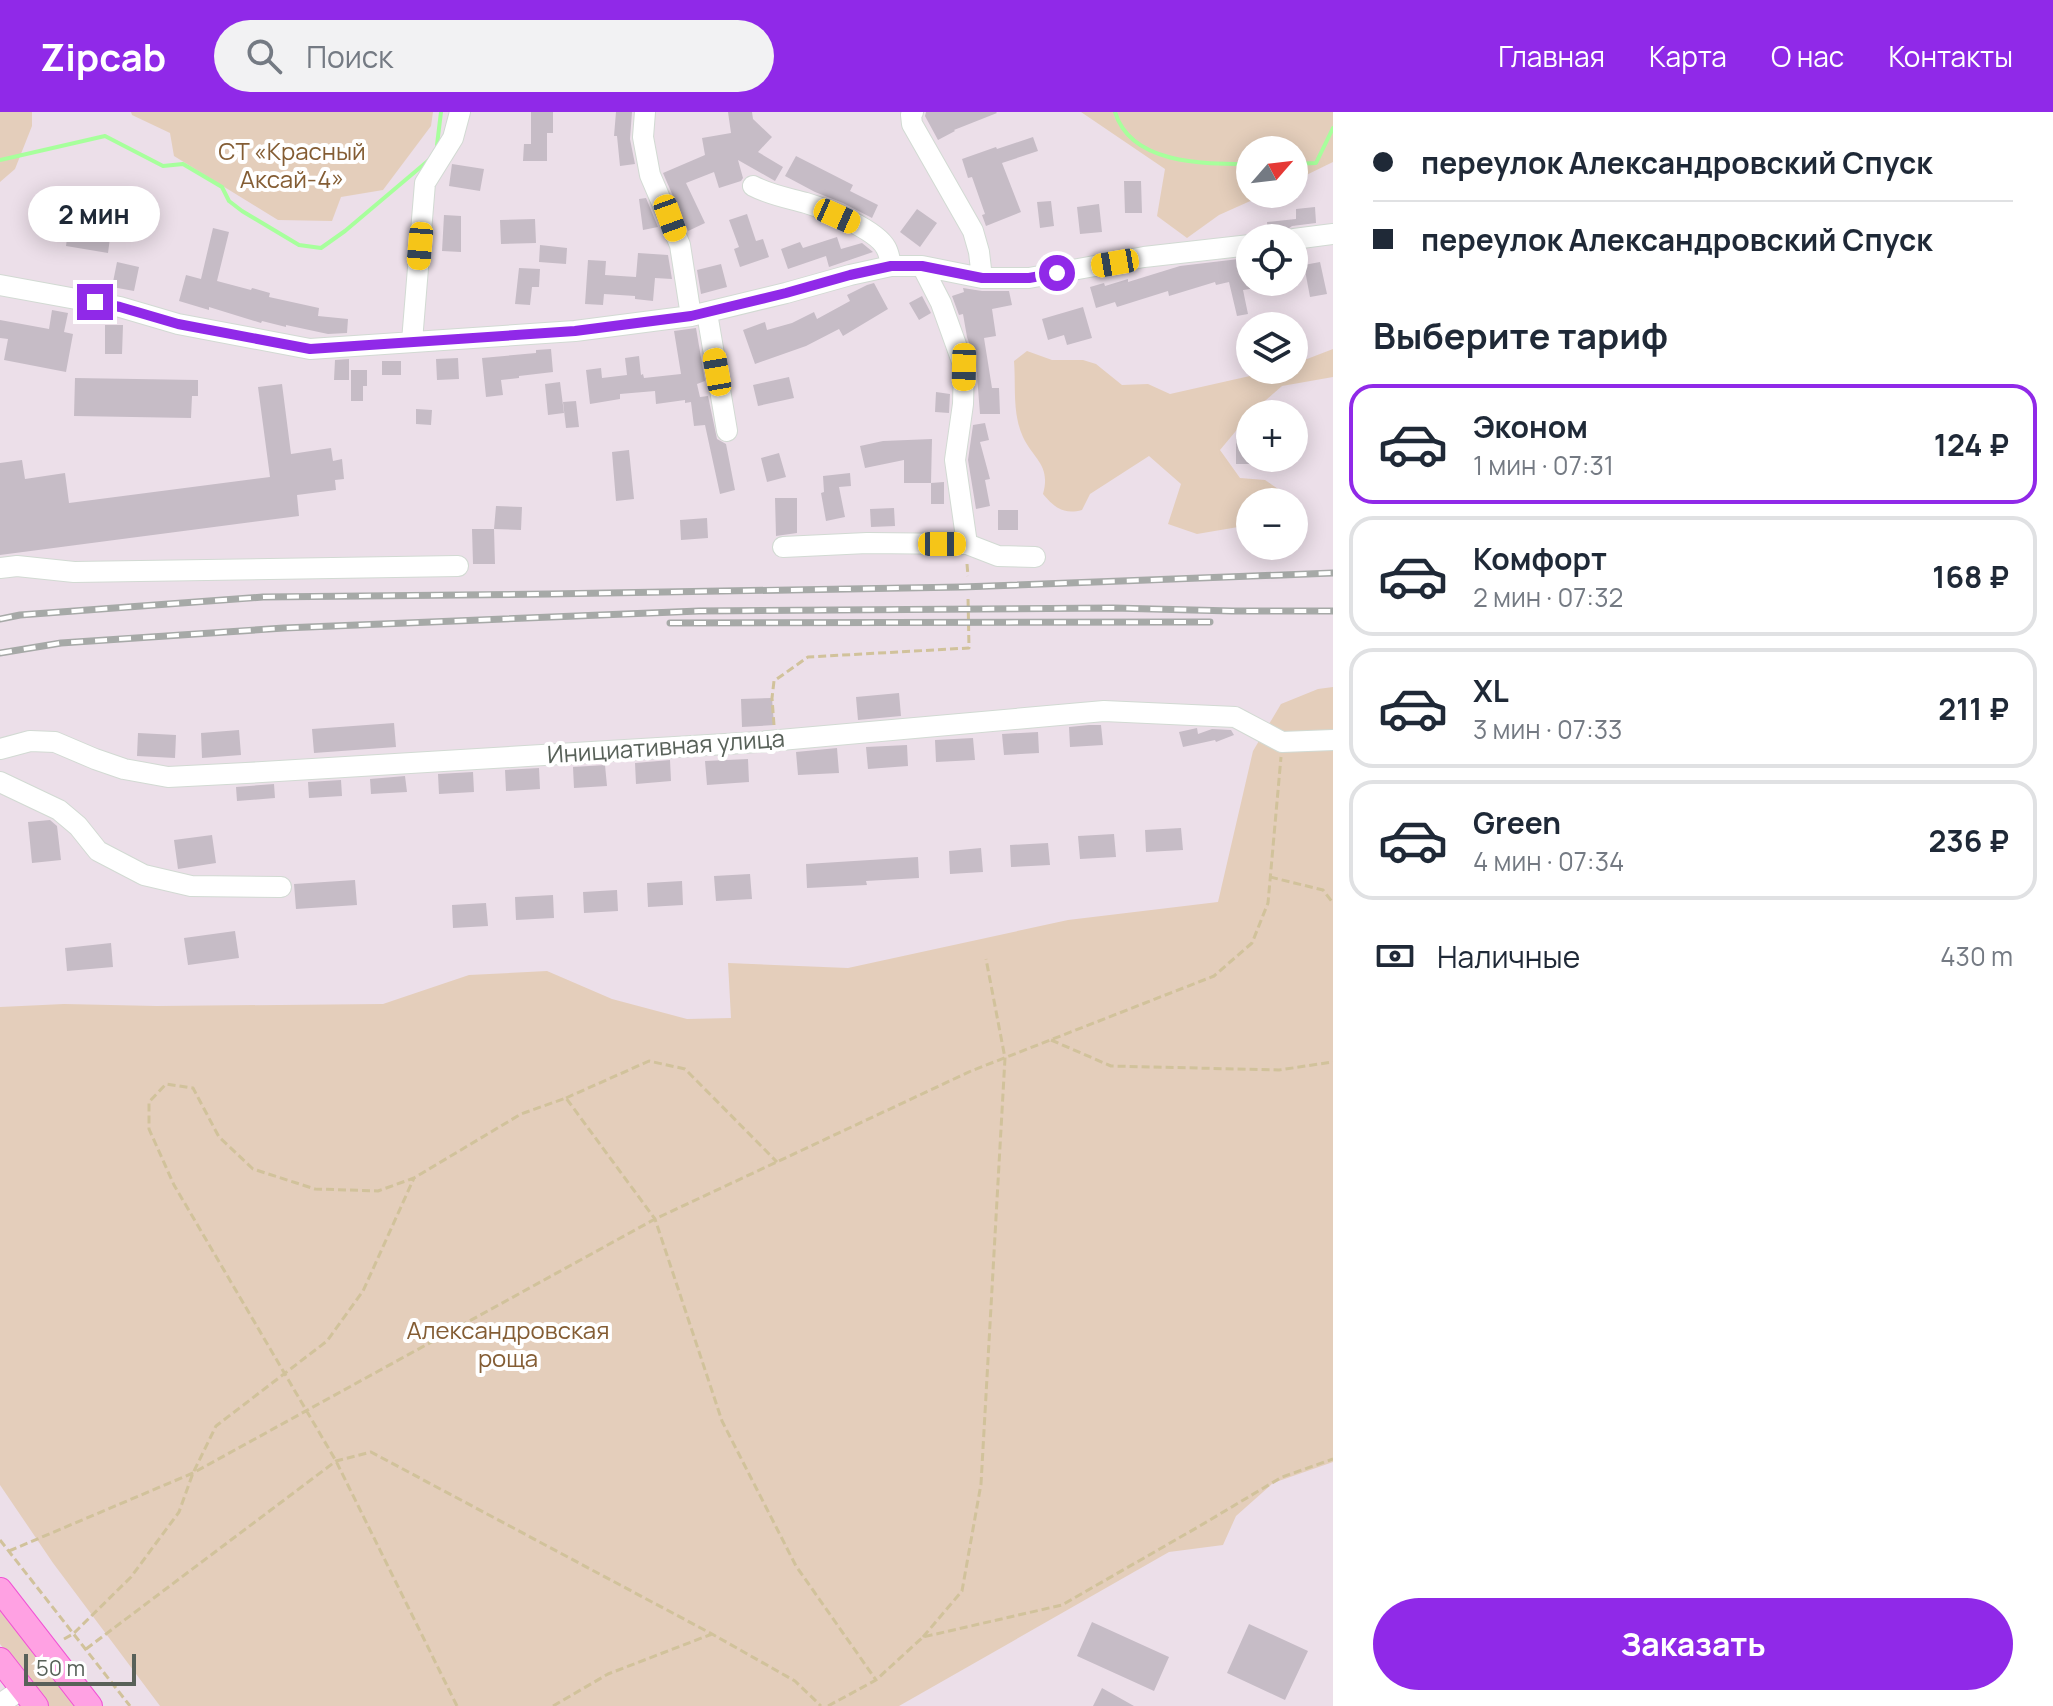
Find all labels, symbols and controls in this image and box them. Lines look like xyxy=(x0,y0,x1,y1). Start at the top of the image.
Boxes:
search box xyxy=(214,20,774,92)
text: Zipcab xyxy=(40,30,166,82)
icon: search xyxy=(242,34,286,78)
text: Поиск xyxy=(306,36,393,77)
text: Главная xyxy=(1498,37,1605,75)
text: Карта xyxy=(1649,37,1727,75)
text: О нас xyxy=(1771,37,1844,75)
text: Контакты xyxy=(1888,37,2013,75)
park label: СТ «Красный Аксай-4» xyxy=(218,134,366,195)
north arrow xyxy=(1236,136,1308,208)
map controls xyxy=(1236,136,1308,560)
text: переулок Александровский Спуск xyxy=(1421,142,1932,183)
callout: 2 мин xyxy=(29,186,161,242)
car xyxy=(651,191,689,245)
car xyxy=(810,195,864,237)
text: 2 мин xyxy=(58,196,130,232)
text: переулок Александровский Спуск xyxy=(1421,219,1932,260)
car xyxy=(406,221,434,271)
button: locate xyxy=(1236,224,1308,296)
car xyxy=(1089,247,1141,279)
route start xyxy=(1039,255,1075,291)
route end xyxy=(77,284,113,320)
text: Выберите тариф xyxy=(1373,311,1668,360)
button: layers xyxy=(1236,312,1308,384)
car xyxy=(952,343,976,391)
car xyxy=(701,346,733,398)
button: + xyxy=(1236,400,1308,472)
text: Эконом xyxy=(1473,406,1588,447)
icon: car xyxy=(1377,408,1449,480)
text: 124 ₽ xyxy=(1934,424,2009,465)
text: 1 мин · 07:31 xyxy=(1473,447,1614,483)
button: − xyxy=(1236,488,1308,560)
car xyxy=(918,532,966,556)
text: Комфорт xyxy=(1473,538,1607,579)
icon: car xyxy=(1377,540,1449,612)
text: 168 ₽ xyxy=(1932,556,2009,597)
text: 2 мин · 07:32 xyxy=(1473,579,1623,615)
text: XL xyxy=(1473,670,1509,711)
icon: car xyxy=(1377,672,1449,744)
text: 211 ₽ xyxy=(1938,688,2009,729)
text: 3 мин · 07:33 xyxy=(1473,711,1622,747)
street label: Инициативная улица xyxy=(546,721,786,770)
text: Green xyxy=(1473,802,1561,843)
icon: car xyxy=(1377,804,1449,876)
text: 236 ₽ xyxy=(1928,820,2009,861)
text: 4 мин · 07:34 xyxy=(1473,843,1624,879)
icon: cash xyxy=(1373,934,1417,978)
text: Наличные xyxy=(1437,936,1580,977)
text: 430 m xyxy=(1940,938,2013,974)
park label: Александровская роща xyxy=(407,1313,609,1374)
button: Заказать xyxy=(1373,1598,2013,1690)
scale bar xyxy=(24,1650,136,1686)
text: 50 m xyxy=(36,1653,85,1683)

